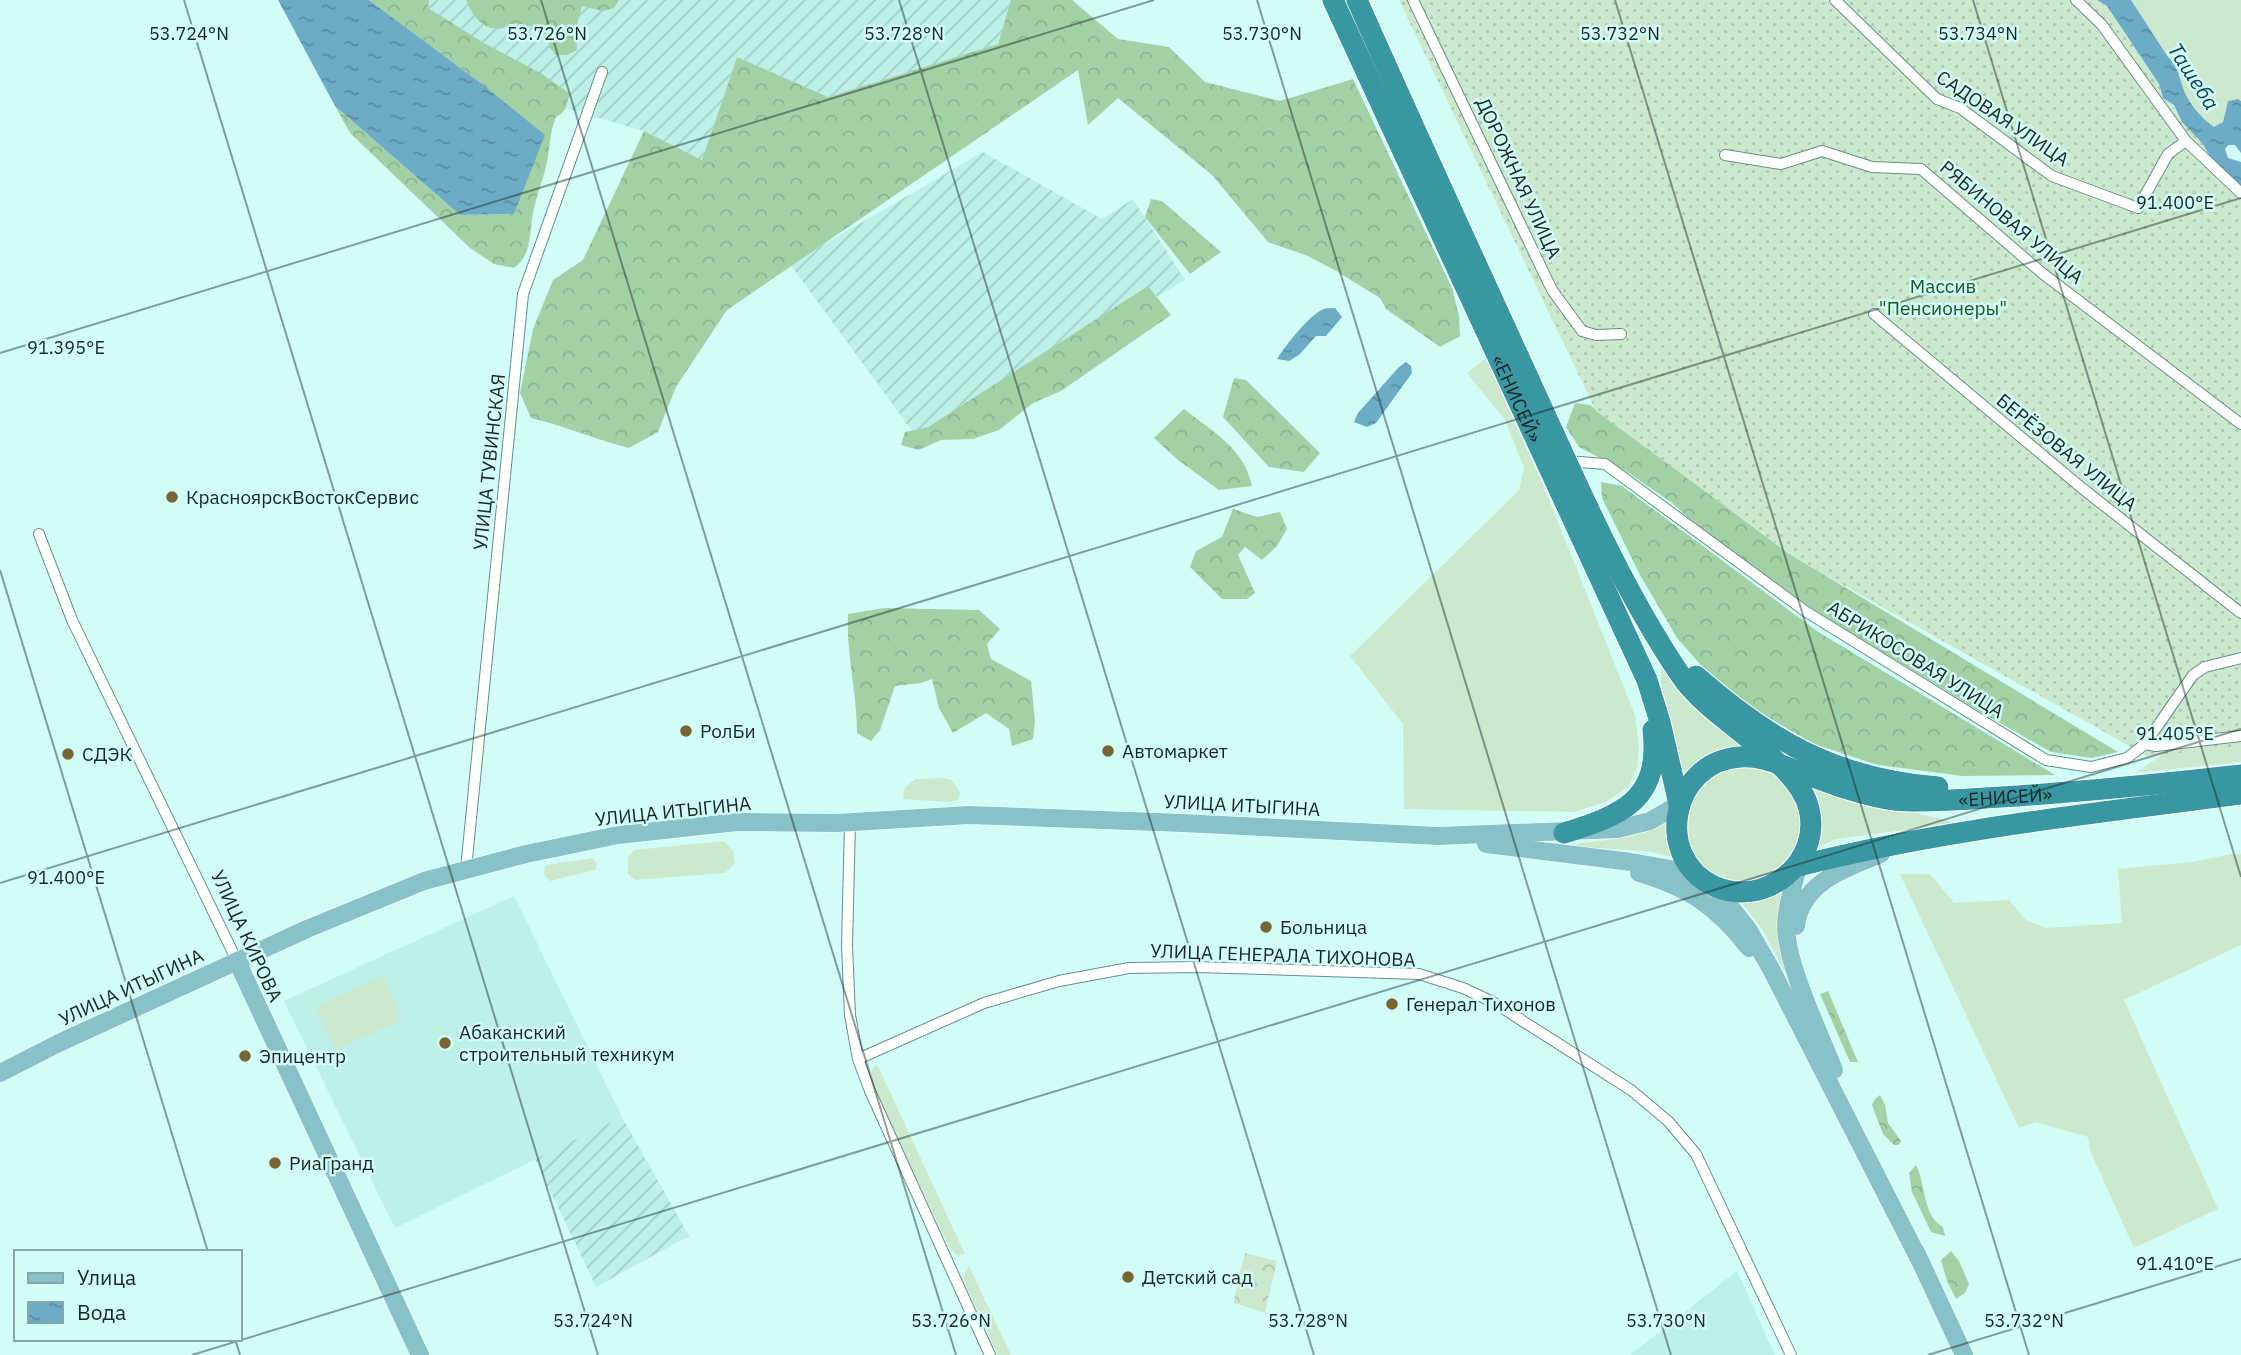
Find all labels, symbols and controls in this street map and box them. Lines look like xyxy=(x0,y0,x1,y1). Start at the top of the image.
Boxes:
text: 53.724°N xyxy=(149,22,229,45)
text: 53.726°N xyxy=(507,22,587,45)
text: 53.728°N xyxy=(864,22,944,45)
text: 53.730°N xyxy=(1222,22,1302,45)
text: 53.732°N xyxy=(1580,22,1660,45)
text: 53.734°N xyxy=(1938,22,2018,45)
water label: Ташеба xyxy=(2162,37,2226,115)
street label: САДОВАЯ УЛИЦА xyxy=(1932,65,2074,171)
street label: ДОРОЖНАЯ УЛИЦА xyxy=(1471,94,1567,262)
street label: РЯБИНОВАЯ УЛИЦА xyxy=(1935,155,2089,289)
text: 91.400°E xyxy=(2136,191,2214,214)
park label: Массив "Пенсионеры" xyxy=(1879,274,2007,320)
text: 91.395°E xyxy=(27,336,105,359)
street label: «ЕНИСЕЙ» xyxy=(1486,351,1548,446)
street label: УЛИЦА ТУВИНСКАЯ xyxy=(468,372,510,552)
street label: БЕРЁЗОВАЯ УЛИЦА xyxy=(1992,388,2142,516)
place label: КрасноярскВостокСервис xyxy=(186,485,420,509)
marker: КрасноярскВостокСервис xyxy=(164,489,180,505)
street label: АБРИКОСОВАЯ УЛИЦА xyxy=(1823,595,2009,723)
place label: РолБи xyxy=(700,719,756,743)
text: 91.405°E xyxy=(2136,722,2214,745)
marker: РолБи xyxy=(678,723,694,739)
place label: Автомаркет xyxy=(1122,739,1228,763)
place label: СДЭК xyxy=(82,742,132,766)
marker: Автомаркет xyxy=(1100,743,1116,759)
marker: СДЭК xyxy=(60,746,76,762)
street label: «ЕНИСЕЙ» xyxy=(1958,781,2053,812)
street label: УЛИЦА ИТЫГИНА xyxy=(1163,789,1321,821)
street label: УЛИЦА ИТЫГИНА xyxy=(594,791,752,831)
text: 91.400°E xyxy=(27,866,105,889)
street label: УЛИЦА КИРОВА xyxy=(206,866,288,1006)
place label: Больница xyxy=(1280,915,1367,939)
marker: Больница xyxy=(1258,919,1274,935)
street label: УЛИЦА ГЕНЕРАЛА ТИХОНОВА xyxy=(1150,938,1416,972)
street label: УЛИЦА ИТЫГИНА xyxy=(55,943,207,1031)
place label: Генерал Тихонов xyxy=(1406,992,1556,1016)
marker: Генерал Тихонов xyxy=(1384,996,1400,1012)
place label: Абаканский строительный техникум xyxy=(459,1020,675,1066)
marker: Абаканский строительный техникум xyxy=(437,1035,453,1051)
place label: Эпицентр xyxy=(259,1044,346,1068)
marker: Эпицентр xyxy=(237,1048,253,1064)
place label: РиаГранд xyxy=(289,1151,374,1175)
marker: РиаГранд xyxy=(267,1155,283,1171)
legend xyxy=(14,1250,242,1341)
text: 91.410°E xyxy=(2136,1252,2214,1275)
text: Улица xyxy=(77,1263,136,1291)
place label: Детский сад xyxy=(1142,1265,1253,1289)
marker: Детский сад xyxy=(1120,1269,1136,1285)
text: Вода xyxy=(77,1298,126,1326)
text: 53.724°N xyxy=(553,1309,633,1332)
text: 53.726°N xyxy=(911,1309,991,1332)
text: 53.728°N xyxy=(1268,1309,1348,1332)
text: 53.730°N xyxy=(1626,1309,1706,1332)
text: 53.732°N xyxy=(1984,1309,2064,1332)

